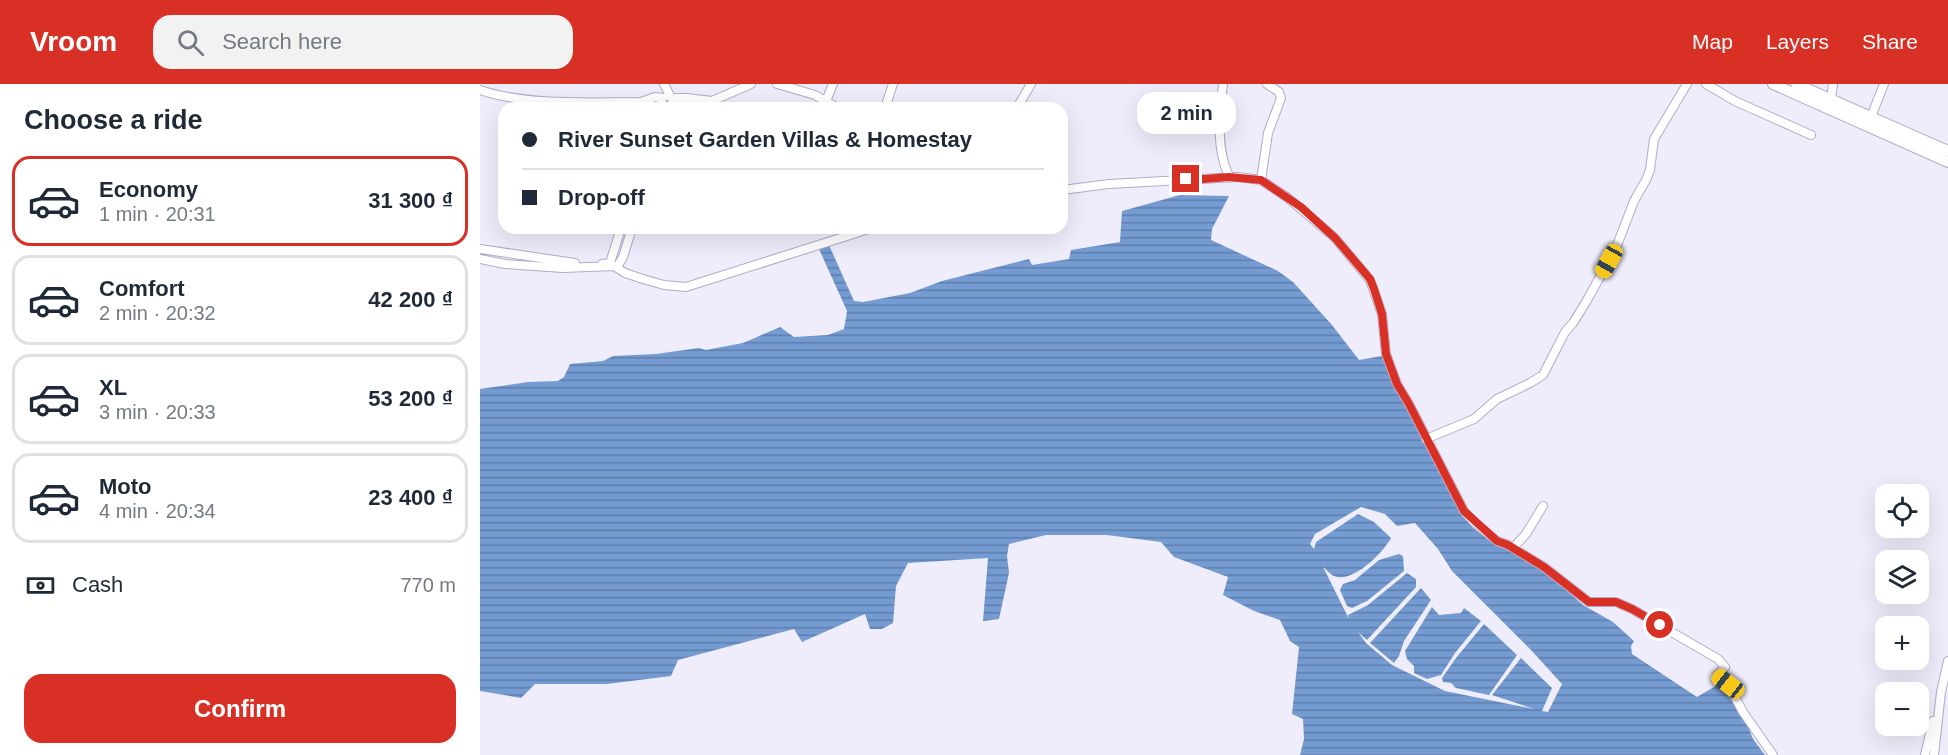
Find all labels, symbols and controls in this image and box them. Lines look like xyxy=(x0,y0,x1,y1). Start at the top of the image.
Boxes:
search box xyxy=(153,15,573,69)
text: Vroom xyxy=(30,26,117,57)
icon: search xyxy=(174,26,207,59)
text: Search here xyxy=(222,29,342,54)
text: Map xyxy=(1692,30,1733,53)
text: Layers xyxy=(1766,30,1829,53)
text: Share xyxy=(1862,30,1918,53)
callout: 2 min xyxy=(1136,92,1236,134)
text: 2 min xyxy=(1160,102,1213,124)
text: Choose a ride xyxy=(24,105,203,135)
text: River Sunset Garden Villas & Homestay xyxy=(558,127,972,152)
route end xyxy=(1172,165,1199,192)
icon: car xyxy=(27,174,81,228)
text: Economy xyxy=(99,177,198,202)
text: Drop-off xyxy=(558,185,645,210)
text: 31 300 ₫ xyxy=(368,188,453,213)
text: 1 min · 20:31 xyxy=(99,203,216,225)
car xyxy=(1592,241,1626,281)
icon: car xyxy=(27,273,81,327)
text: Comfort xyxy=(99,276,185,301)
text: 42 200 ₫ xyxy=(368,287,453,312)
text: 2 min · 20:32 xyxy=(99,302,216,324)
icon: car xyxy=(27,372,81,426)
text: XL xyxy=(99,375,127,400)
text: 53 200 ₫ xyxy=(368,386,453,411)
text: 3 min · 20:33 xyxy=(99,401,216,423)
icon: car xyxy=(27,471,81,525)
text: Moto xyxy=(99,474,152,499)
map controls xyxy=(1875,484,1929,736)
button: locate xyxy=(1875,484,1929,538)
text: 23 400 ₫ xyxy=(368,485,453,510)
text: 4 min · 20:34 xyxy=(99,500,216,522)
button: layers xyxy=(1875,550,1929,604)
icon: cash xyxy=(24,569,57,602)
text: Cash xyxy=(72,572,123,597)
text: 770 m xyxy=(400,574,456,596)
route start xyxy=(1646,611,1673,638)
button: + xyxy=(1875,616,1929,670)
car xyxy=(1708,666,1748,702)
button: Confirm xyxy=(24,674,456,743)
button: − xyxy=(1875,682,1929,736)

